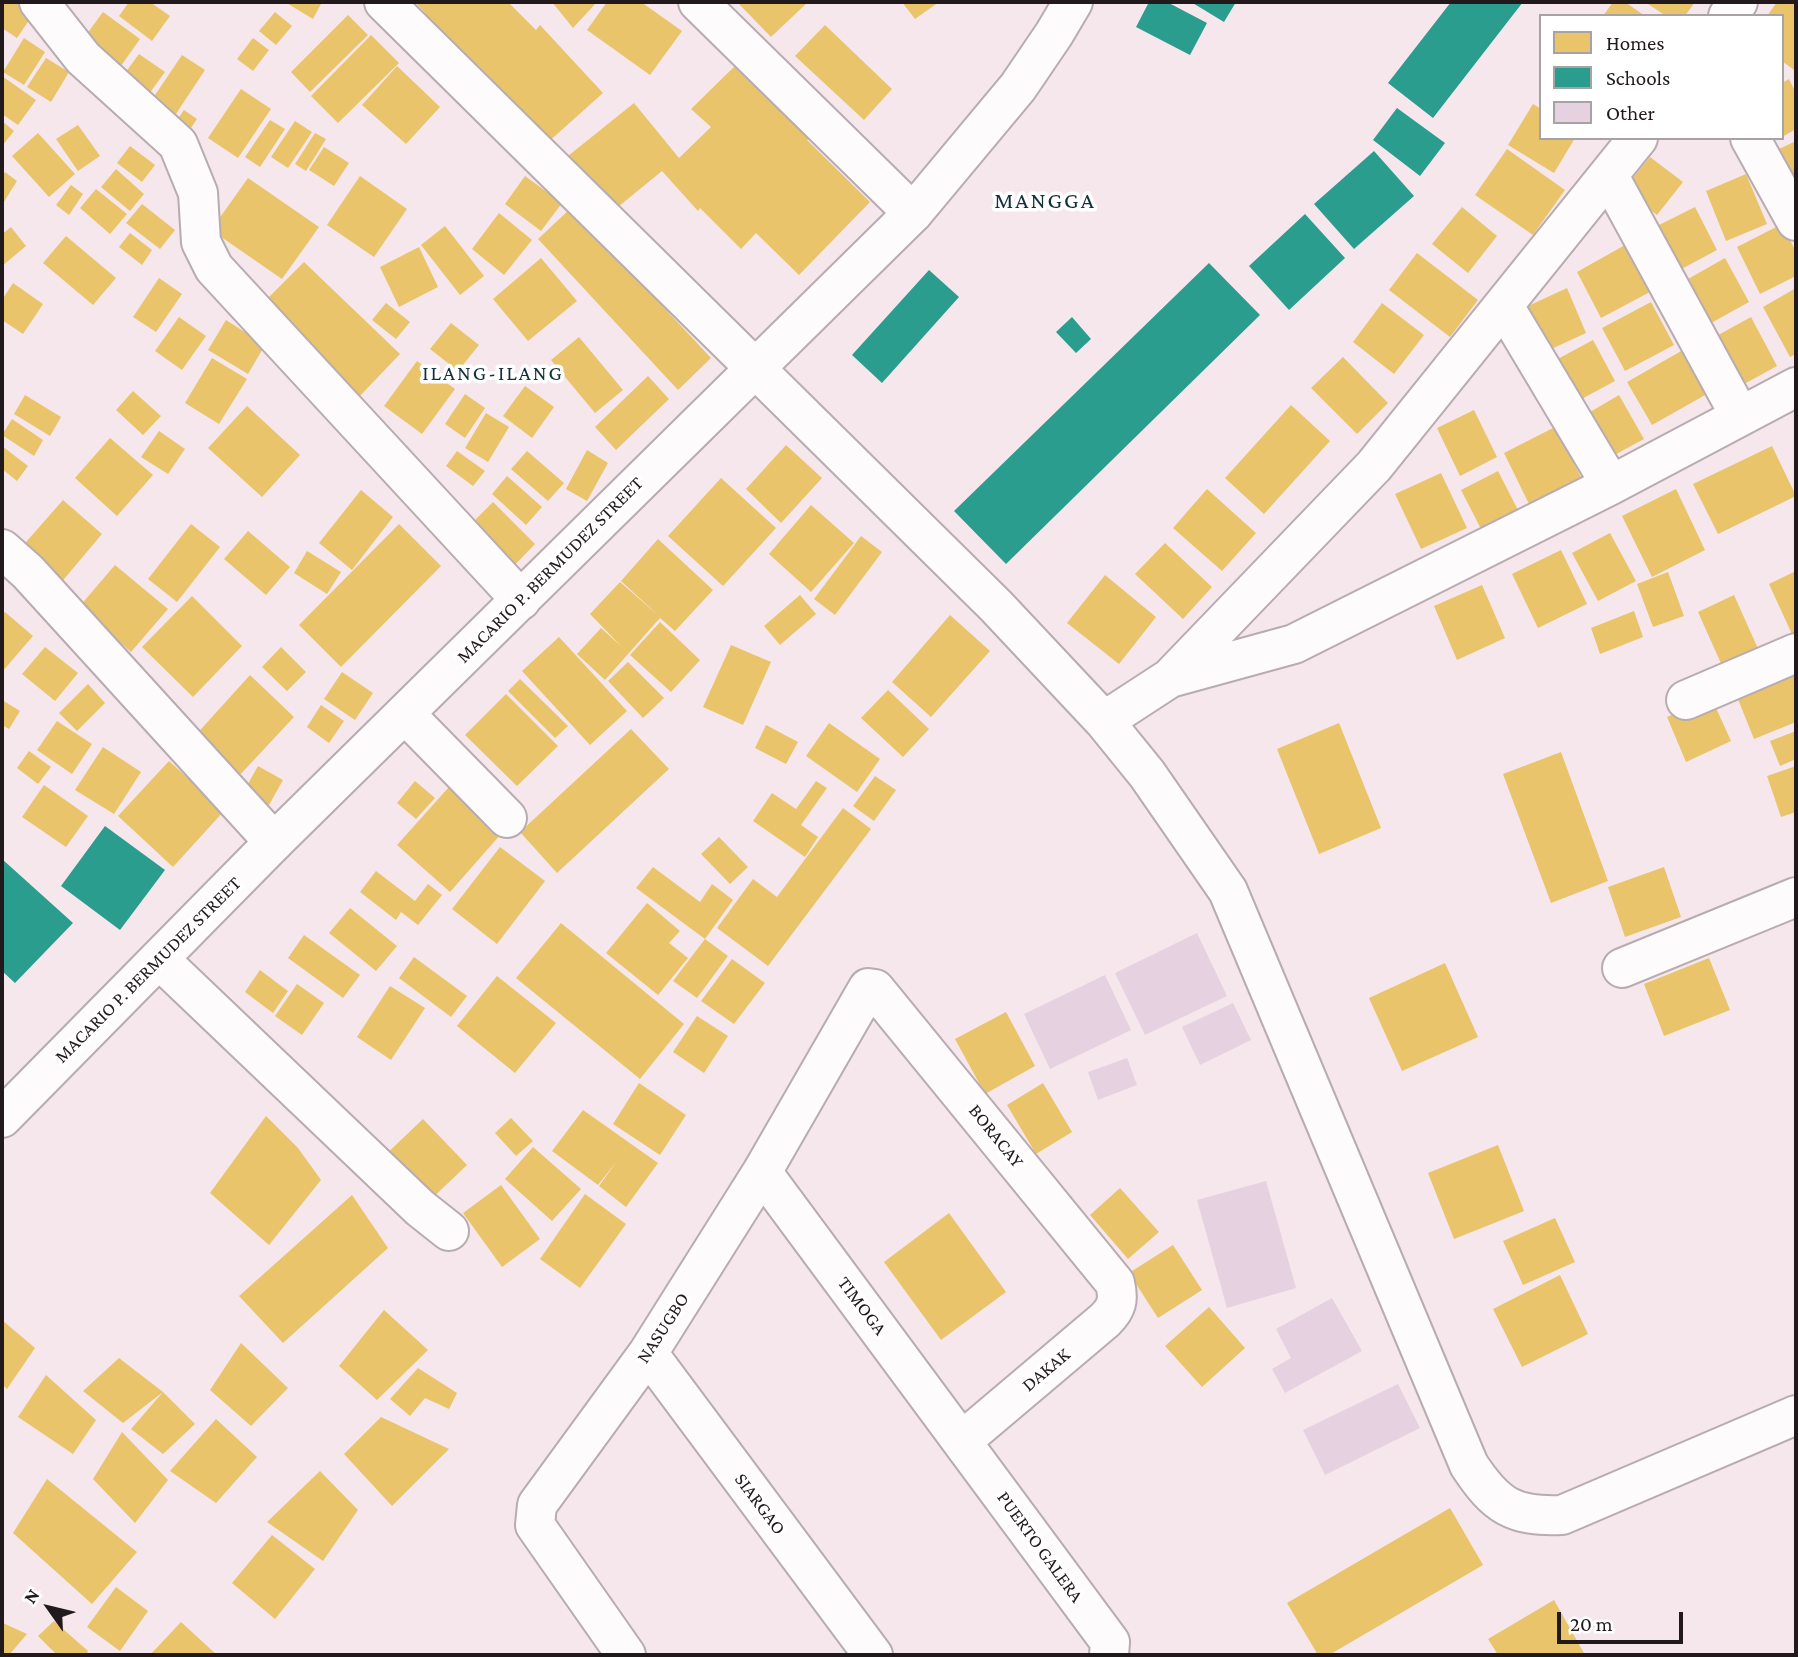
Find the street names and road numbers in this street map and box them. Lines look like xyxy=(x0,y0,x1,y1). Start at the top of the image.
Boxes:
street label: MACARIO P. BERMUDEZ STREET xyxy=(452,472,648,668)
street label: MACARIO P. BERMUDEZ STREET xyxy=(50,872,246,1068)
street label: BORACAY xyxy=(964,1100,1028,1172)
street label: TIMOGA xyxy=(833,1272,891,1340)
street label: NASUGBO xyxy=(632,1288,694,1368)
street label: DAKAK xyxy=(1017,1343,1075,1397)
street label: SIARGAO xyxy=(729,1469,791,1539)
street label: PUERTO GALERA xyxy=(992,1487,1088,1607)

